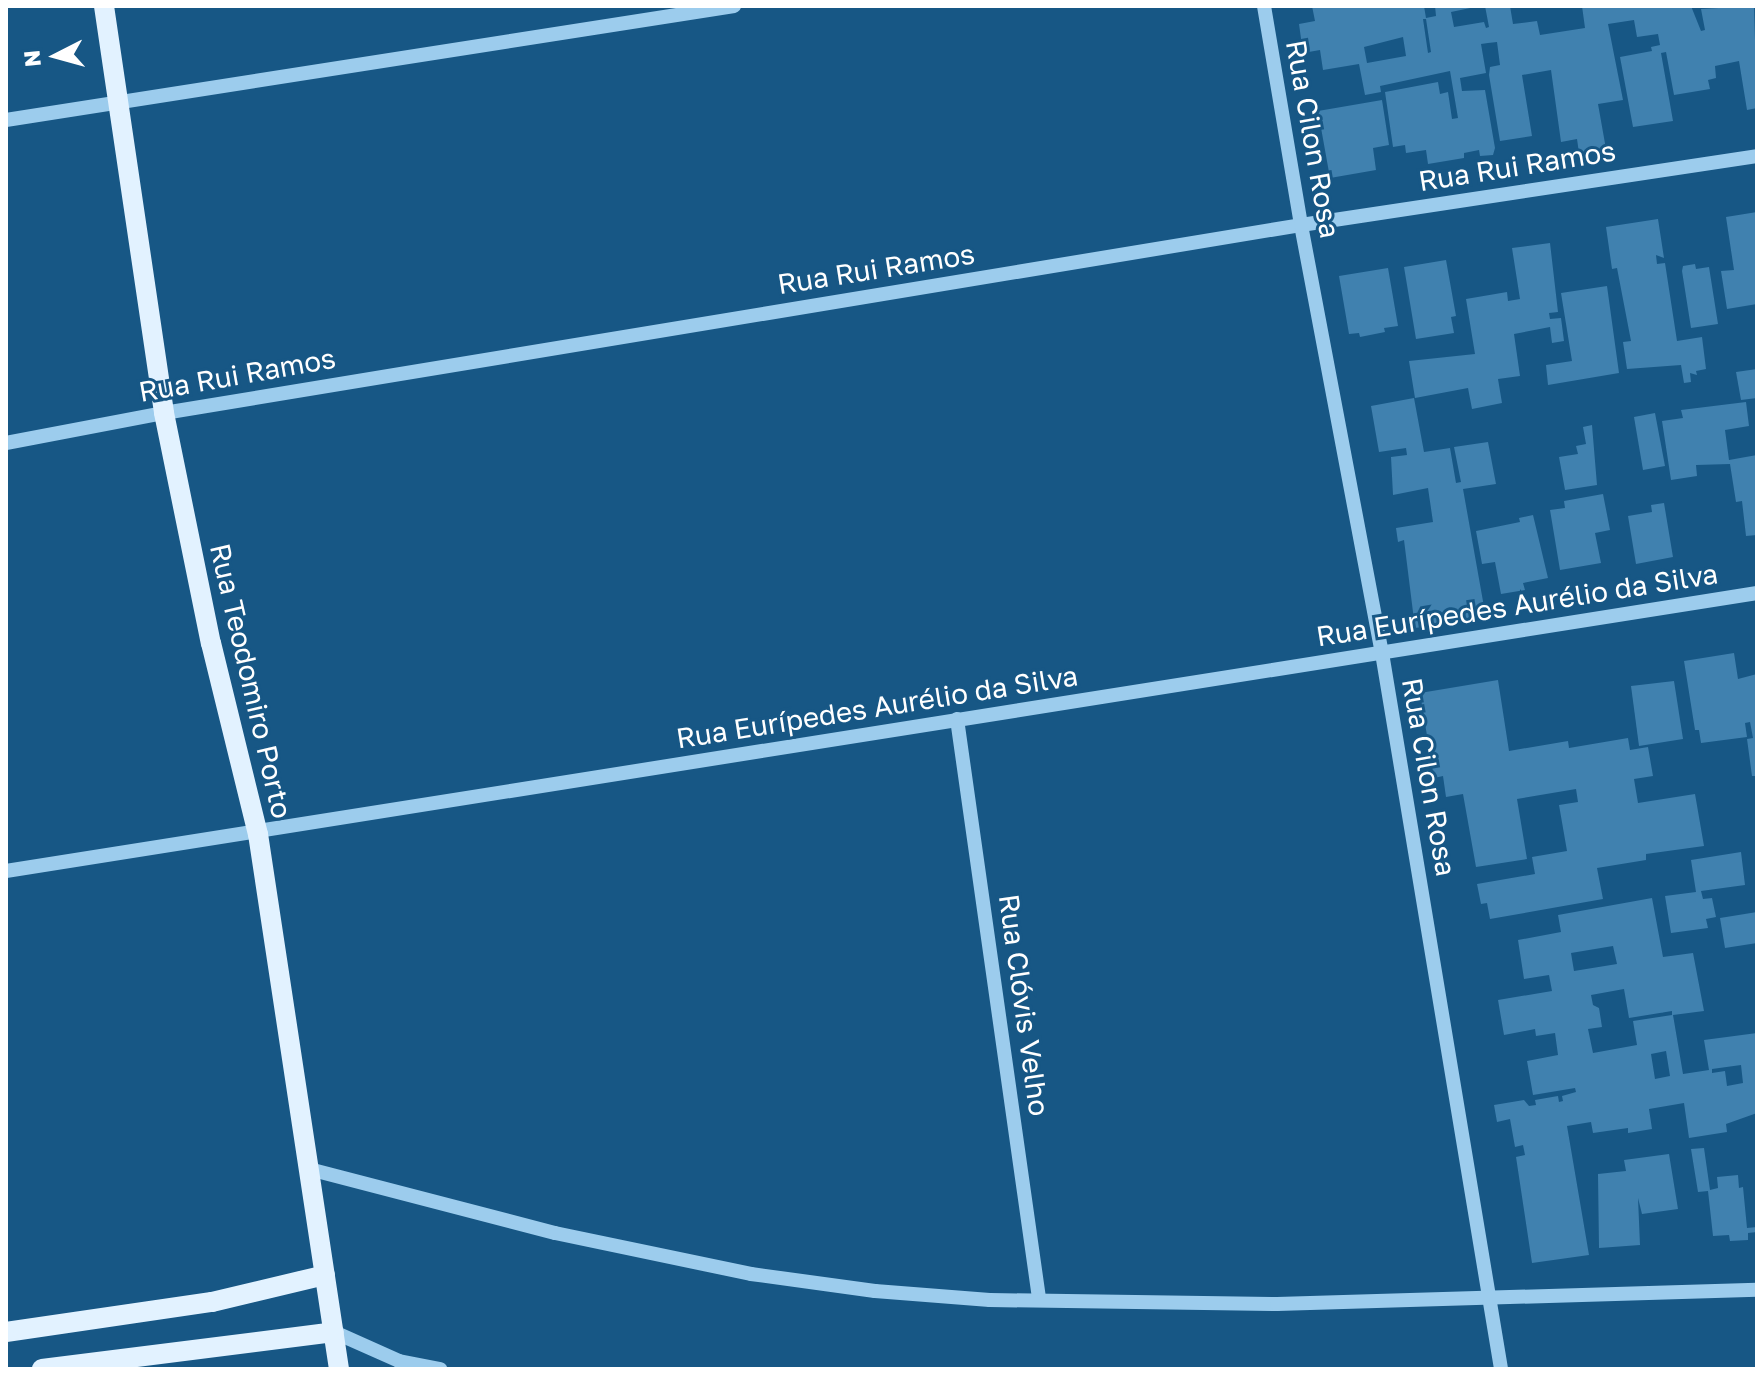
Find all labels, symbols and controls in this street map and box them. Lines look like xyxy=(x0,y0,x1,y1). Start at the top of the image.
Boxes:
north arrow xyxy=(16,16,96,96)
street label: Rua Cilon Rosa xyxy=(1279,37,1347,241)
text: N xyxy=(17,49,46,68)
street label: Rua Rui Ramos xyxy=(1416,134,1618,198)
street label: Rua Rui Ramos xyxy=(775,237,977,301)
street label: Rua Rui Ramos xyxy=(136,341,338,409)
street label: Rua Teodomiro Porto xyxy=(203,540,299,822)
street label: Rua Eurípedes Aurélio da Silva xyxy=(1314,557,1720,653)
street label: Rua Eurípedes Aurélio da Silva xyxy=(674,659,1080,755)
street label: Rua Cilon Rosa xyxy=(1395,675,1463,879)
street label: Rua Clóvis Velho xyxy=(992,892,1056,1118)

